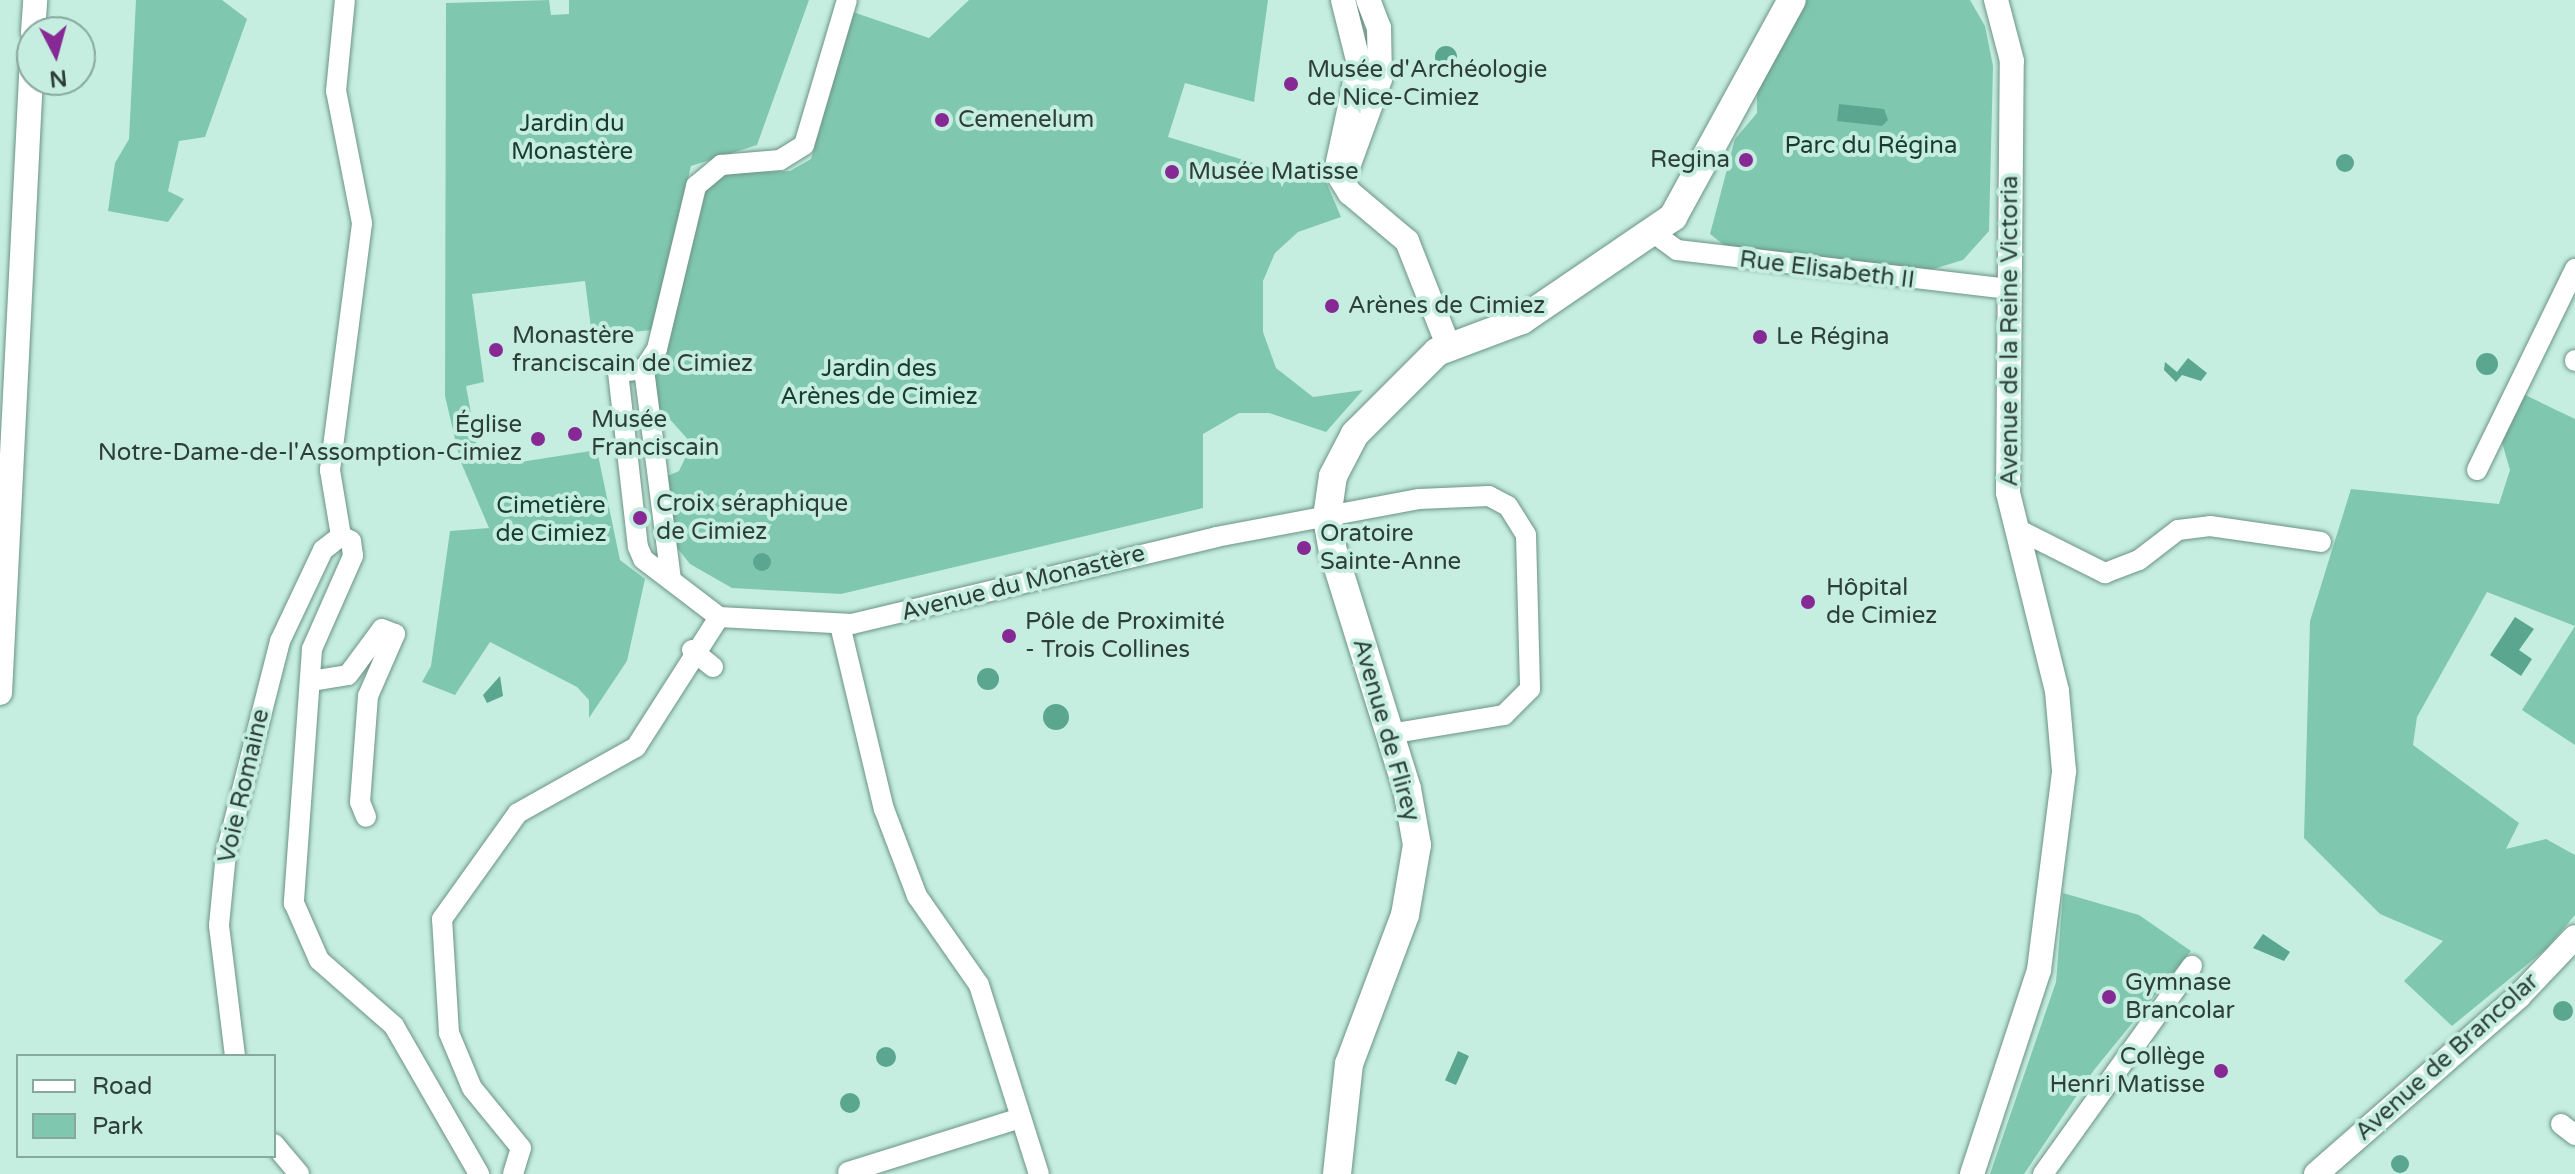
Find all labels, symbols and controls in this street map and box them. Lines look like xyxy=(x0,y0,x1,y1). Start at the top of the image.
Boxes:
north arrow xyxy=(16,16,96,96)
place label: Musée d'Archéologie de Nice-Cimiez xyxy=(1307,56,1547,112)
text: N xyxy=(48,64,68,92)
marker: Musée d'Archéologie de Nice-Cimiez xyxy=(1282,75,1300,93)
place label: Cemenelum xyxy=(958,106,1094,134)
park label: Jardin du Monastère xyxy=(511,110,633,166)
marker: Cemenelum xyxy=(933,111,951,129)
park label: Parc du Régina xyxy=(1785,132,1957,160)
place label: Regina xyxy=(1650,146,1730,174)
marker: Regina xyxy=(1737,151,1755,169)
place label: Musée Matisse xyxy=(1188,158,1359,186)
marker: Musée Matisse xyxy=(1163,163,1181,181)
street label: Avenue de la Reine Victoria xyxy=(1996,175,2024,487)
street label: Rue Elisabeth II xyxy=(1738,245,1916,295)
place label: Arènes de Cimiez xyxy=(1348,292,1545,320)
marker: Arènes de Cimiez xyxy=(1323,297,1341,315)
place label: Monastère franciscain de Cimiez xyxy=(512,322,753,378)
place label: Le Régina xyxy=(1776,323,1890,351)
marker: Le Régina xyxy=(1751,328,1769,346)
marker: Monastère franciscain de Cimiez xyxy=(487,341,505,359)
park label: Jardin des Arènes de Cimiez xyxy=(780,355,978,411)
place label: Musée Franciscain xyxy=(591,406,719,462)
place label: Église Notre-Dame-de-l'Assomption-Cimiez xyxy=(98,411,522,467)
marker: Musée Franciscain xyxy=(566,425,584,443)
marker: Église Notre-Dame-de-l'Assomption-Cimiez xyxy=(529,430,547,448)
place label: Croix séraphique de Cimiez xyxy=(656,490,848,546)
park label: Cimetière de Cimiez xyxy=(495,492,607,548)
marker: Croix séraphique de Cimiez xyxy=(631,509,649,527)
place label: Oratoire Sainte-Anne xyxy=(1320,520,1461,576)
street label: Avenue du Monastère xyxy=(898,539,1148,627)
marker: Oratoire Sainte-Anne xyxy=(1295,539,1313,557)
place label: Hôpital de Cimiez xyxy=(1826,574,1937,630)
marker: Hôpital de Cimiez xyxy=(1797,591,1819,613)
place label: Pôle de Proximité - Trois Collines xyxy=(1025,608,1225,664)
marker: Pôle de Proximité - Trois Collines xyxy=(1000,627,1018,645)
street label: Avenue de Flirey xyxy=(1346,635,1426,825)
street label: Voie Romaine xyxy=(212,706,276,866)
street label: Avenue de Brancolar xyxy=(2349,967,2545,1147)
place label: Gymnase Brancolar xyxy=(2125,969,2235,1025)
marker: Gymnase Brancolar xyxy=(2100,988,2118,1006)
place label: Collège Henri Matisse xyxy=(2049,1043,2205,1099)
legend xyxy=(16,1054,276,1158)
marker: Collège Henri Matisse xyxy=(2212,1062,2230,1080)
text: Road xyxy=(92,1072,152,1101)
text: Park xyxy=(92,1112,143,1141)

